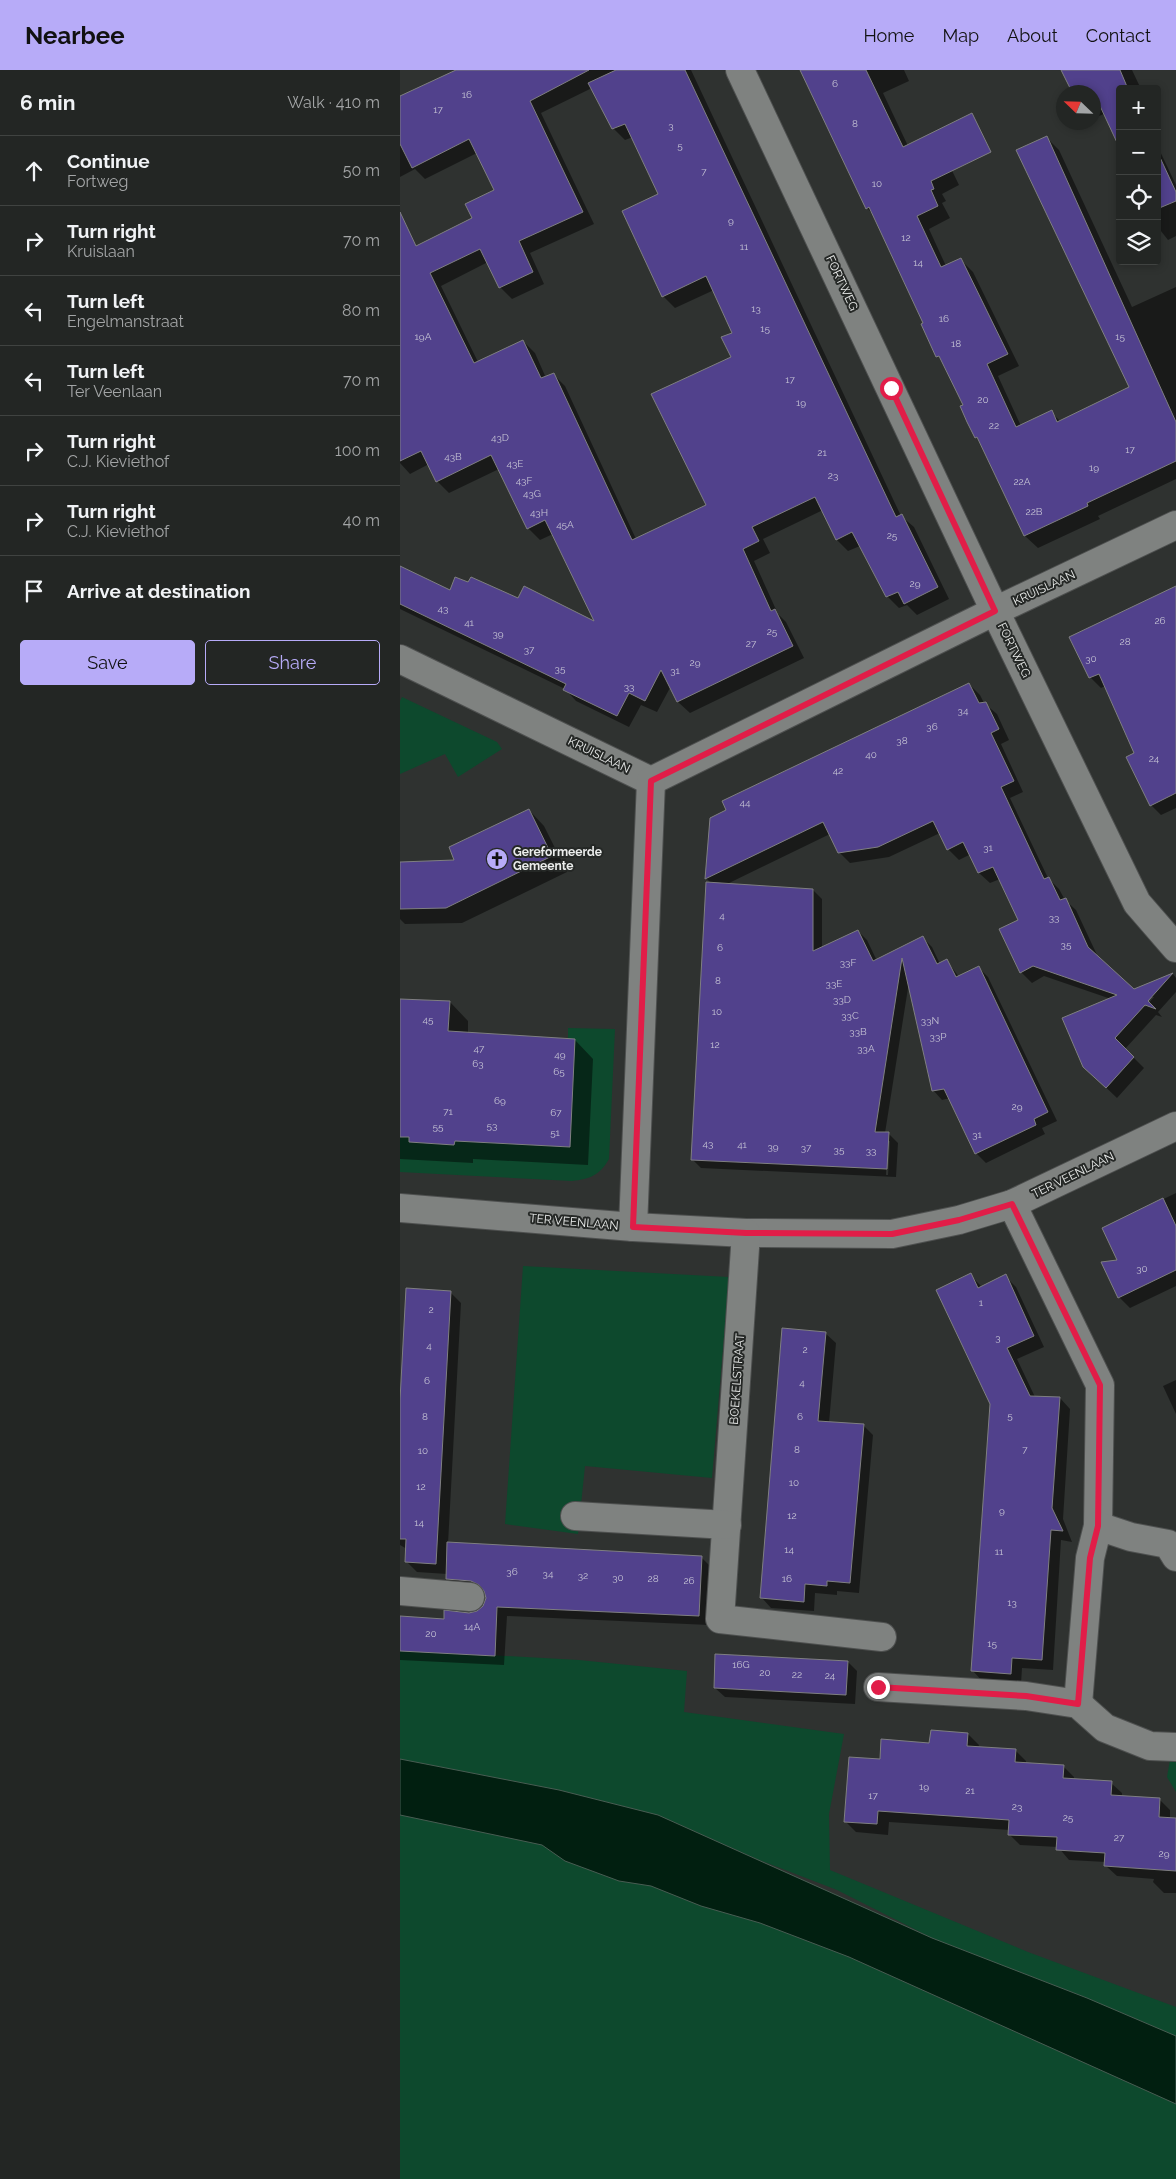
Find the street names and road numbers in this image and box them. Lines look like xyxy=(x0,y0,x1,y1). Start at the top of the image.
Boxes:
street label: FORTWEG xyxy=(823,253,861,313)
street label: KRUISLAAN xyxy=(1011,567,1077,609)
street label: FORTWEG xyxy=(995,620,1033,680)
street label: KRUISLAAN xyxy=(566,734,632,776)
street label: TER VEENLAAN xyxy=(1030,1149,1116,1201)
street label: TER VEENLAAN xyxy=(529,1211,619,1233)
street label: BOEKELSTRAAT xyxy=(727,1332,747,1425)

